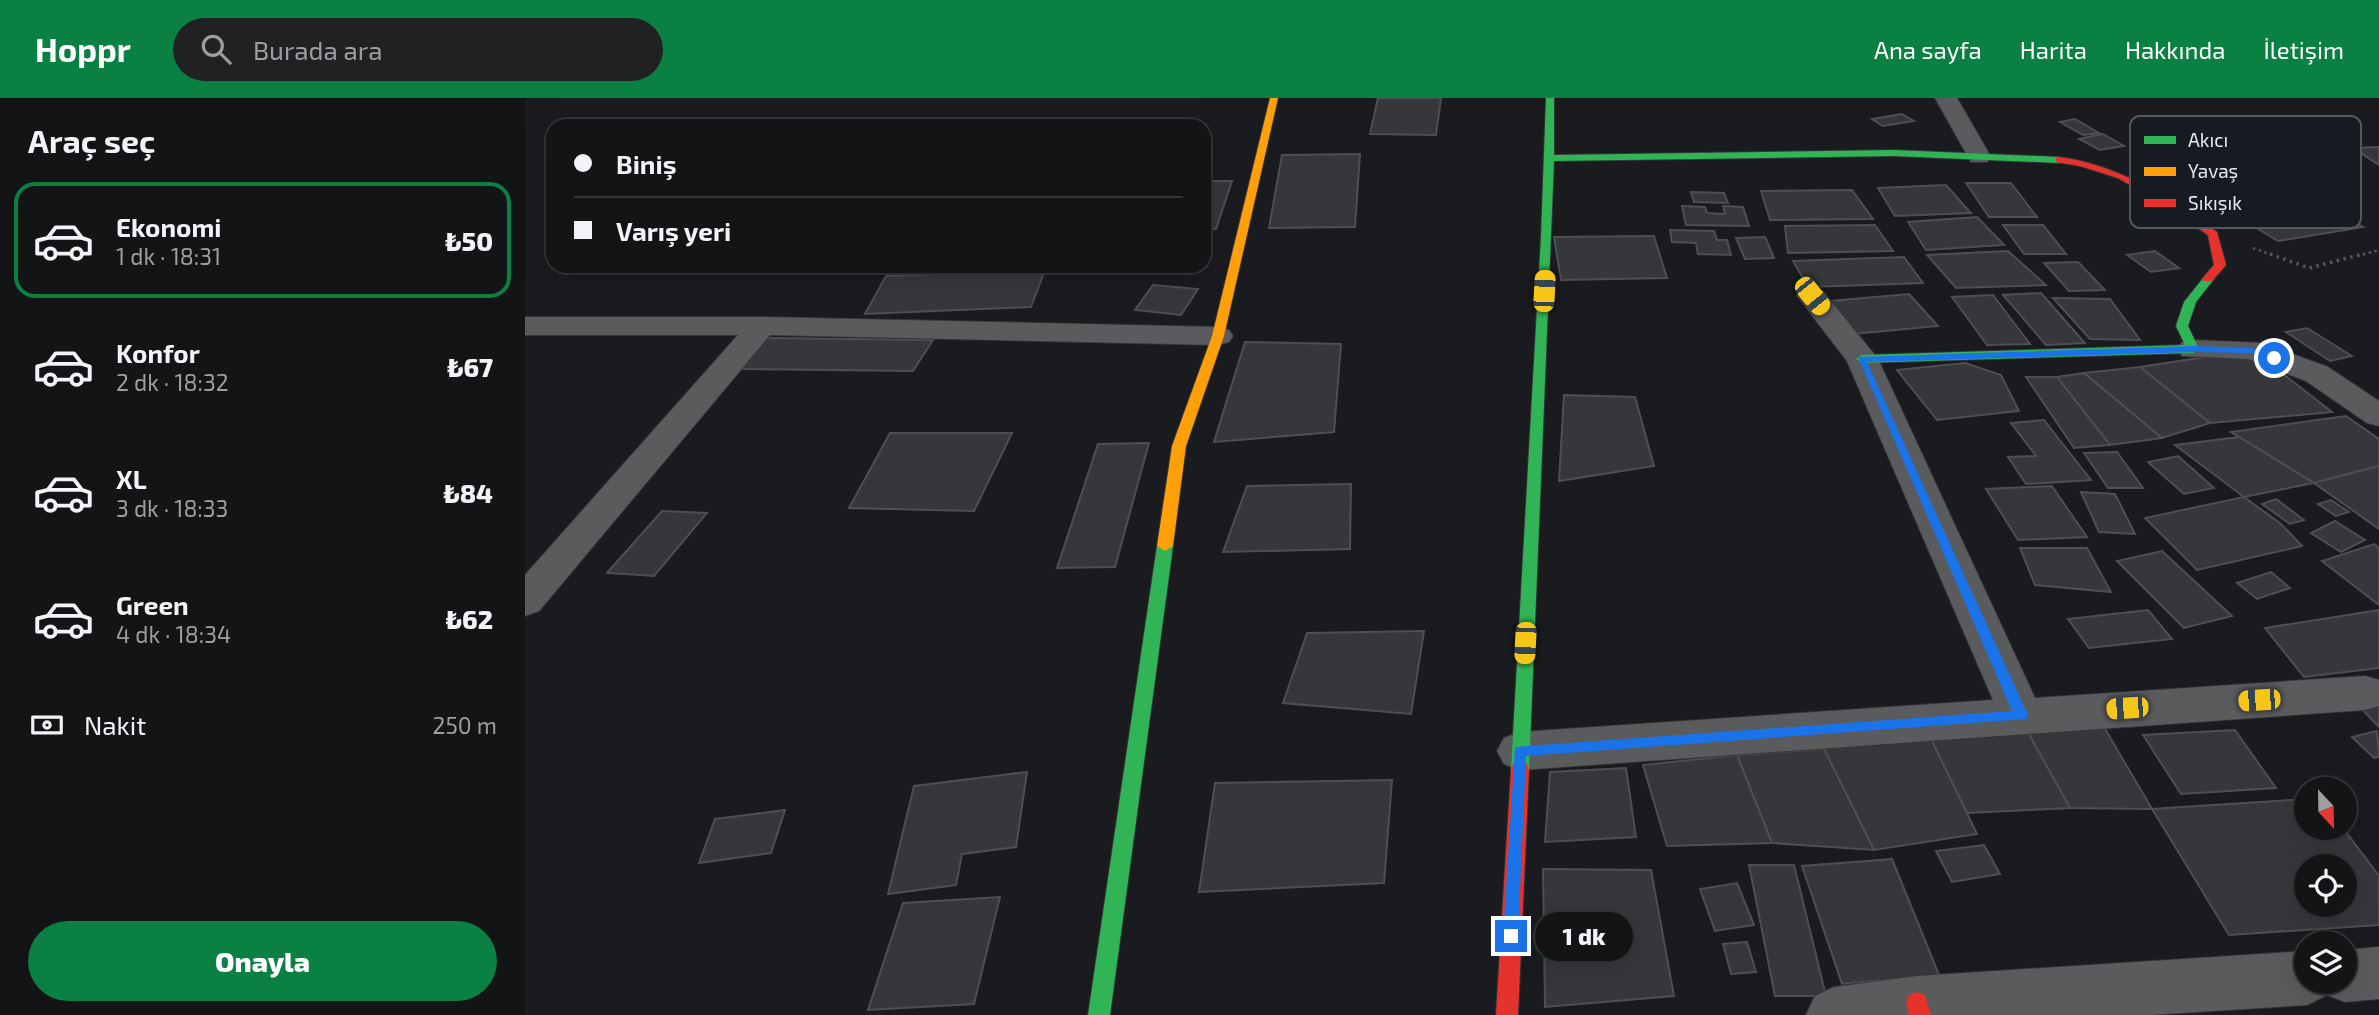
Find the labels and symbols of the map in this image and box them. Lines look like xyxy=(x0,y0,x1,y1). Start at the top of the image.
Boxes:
legend xyxy=(2130,116,2361,228)
text: Akıcı xyxy=(2188,128,2228,151)
text: Yavaş xyxy=(2188,159,2238,183)
text: Sıkışık xyxy=(2188,191,2242,215)
car xyxy=(1533,269,1556,313)
car xyxy=(1791,273,1834,319)
route start xyxy=(2258,342,2290,374)
car xyxy=(1514,621,1537,665)
car xyxy=(2238,688,2281,712)
car xyxy=(2106,696,2149,720)
north arrow xyxy=(2294,777,2357,840)
callout: 1 dk xyxy=(1535,912,1633,960)
route end xyxy=(1495,920,1527,952)

